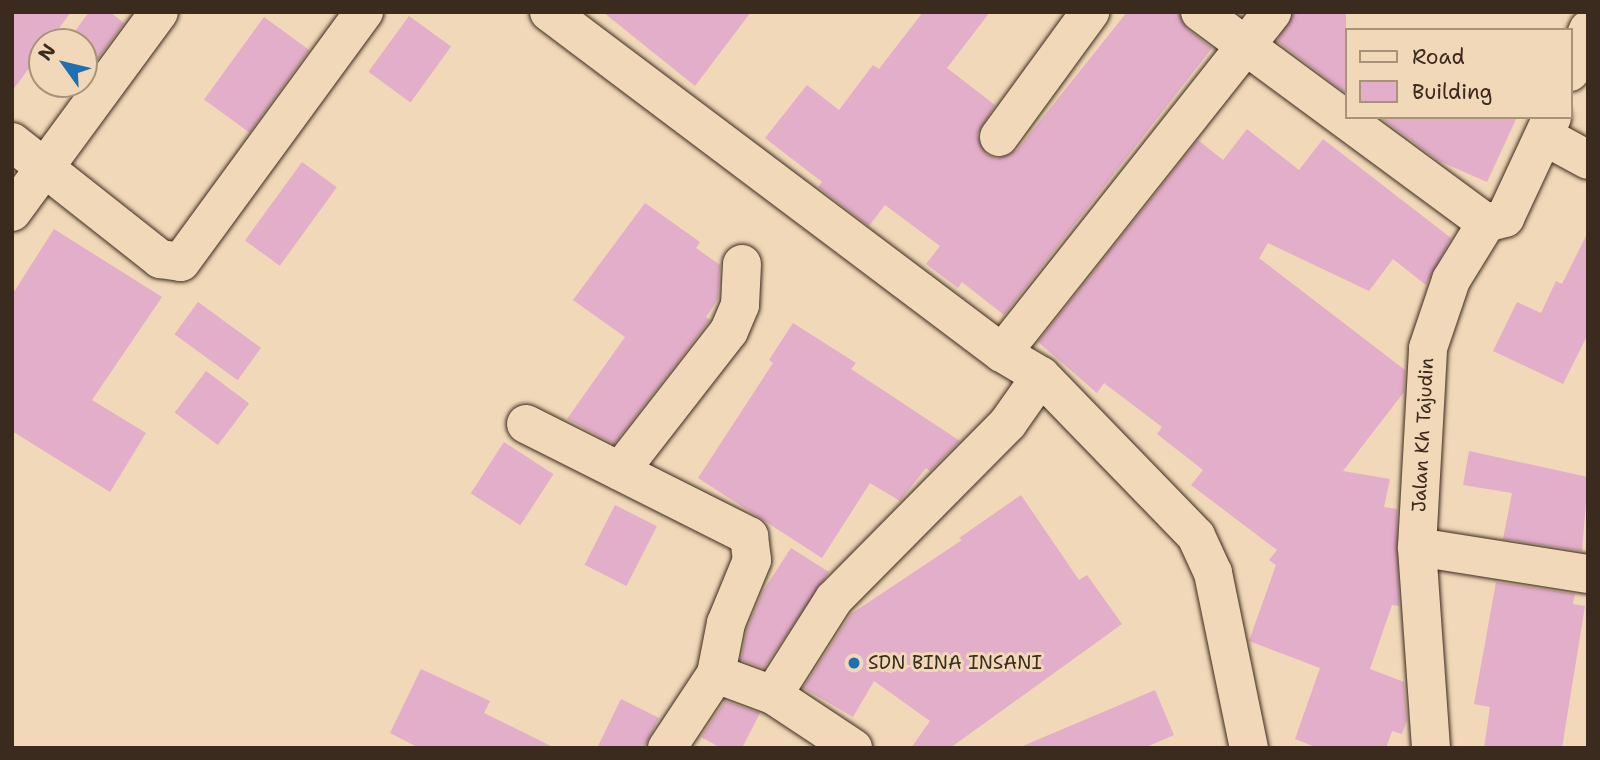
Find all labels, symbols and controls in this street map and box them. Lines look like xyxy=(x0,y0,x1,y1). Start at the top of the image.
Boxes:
north arrow xyxy=(28,28,98,98)
legend xyxy=(1344,28,1572,119)
text: N xyxy=(32,39,61,65)
text: Road xyxy=(1412,43,1465,71)
text: Building xyxy=(1412,78,1492,106)
street label: Jalan Kh Tajudin xyxy=(1408,357,1438,513)
place label: SDN BINA INSANI xyxy=(868,652,1042,674)
marker: SDN BINA INSANI xyxy=(846,655,862,671)

